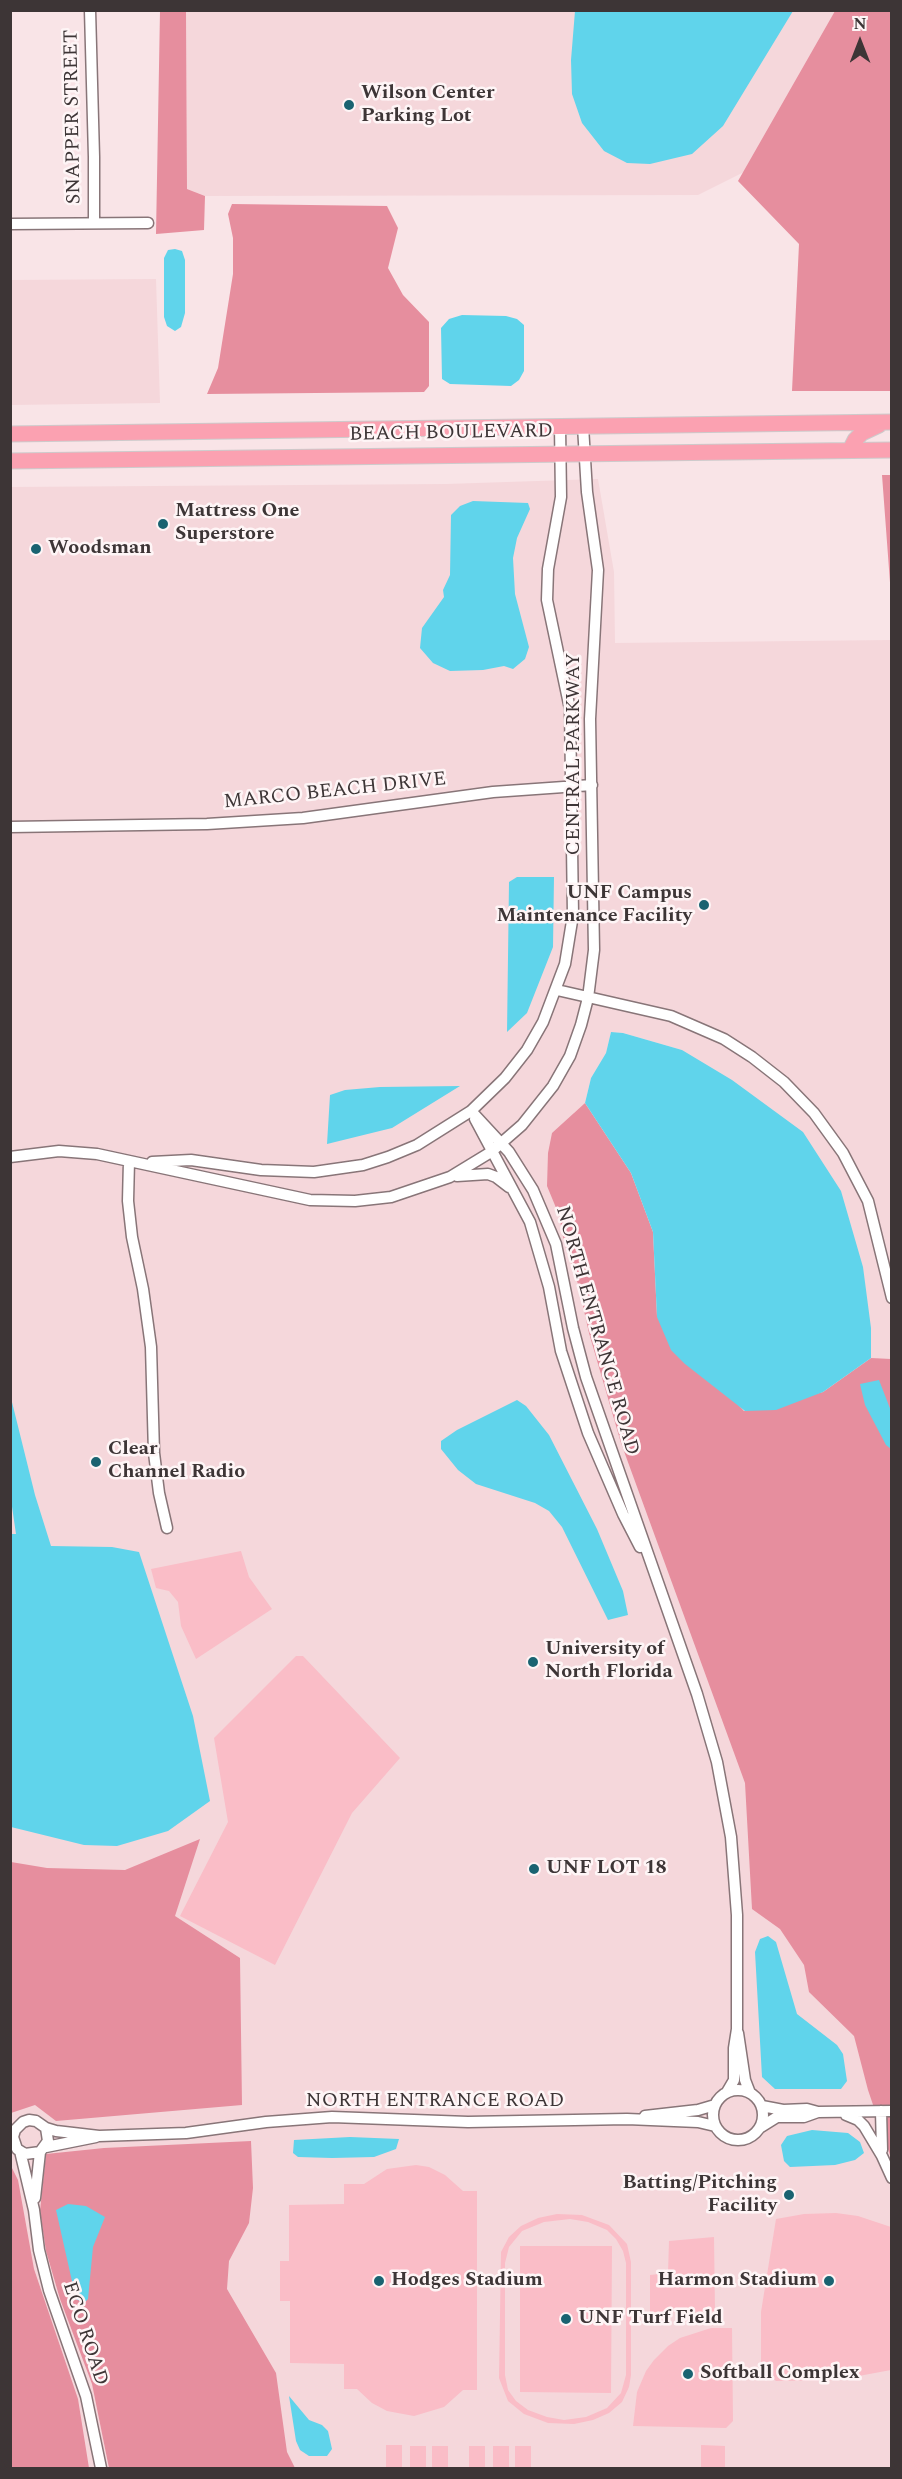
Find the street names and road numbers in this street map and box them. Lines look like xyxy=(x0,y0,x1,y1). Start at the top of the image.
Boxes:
street label: SNAPPER STREET xyxy=(60,29,88,205)
street label: BEACH BOULEVARD xyxy=(349,420,553,448)
street label: CENTRAL PARKWAY xyxy=(563,653,587,855)
street label: MARCO BEACH DRIVE xyxy=(222,768,448,816)
street label: NORTH ENTRANCE ROAD xyxy=(549,1204,643,1458)
street label: NORTH ENTRANCE ROAD xyxy=(306,2090,564,2114)
street label: ECO ROAD xyxy=(56,2279,112,2389)

